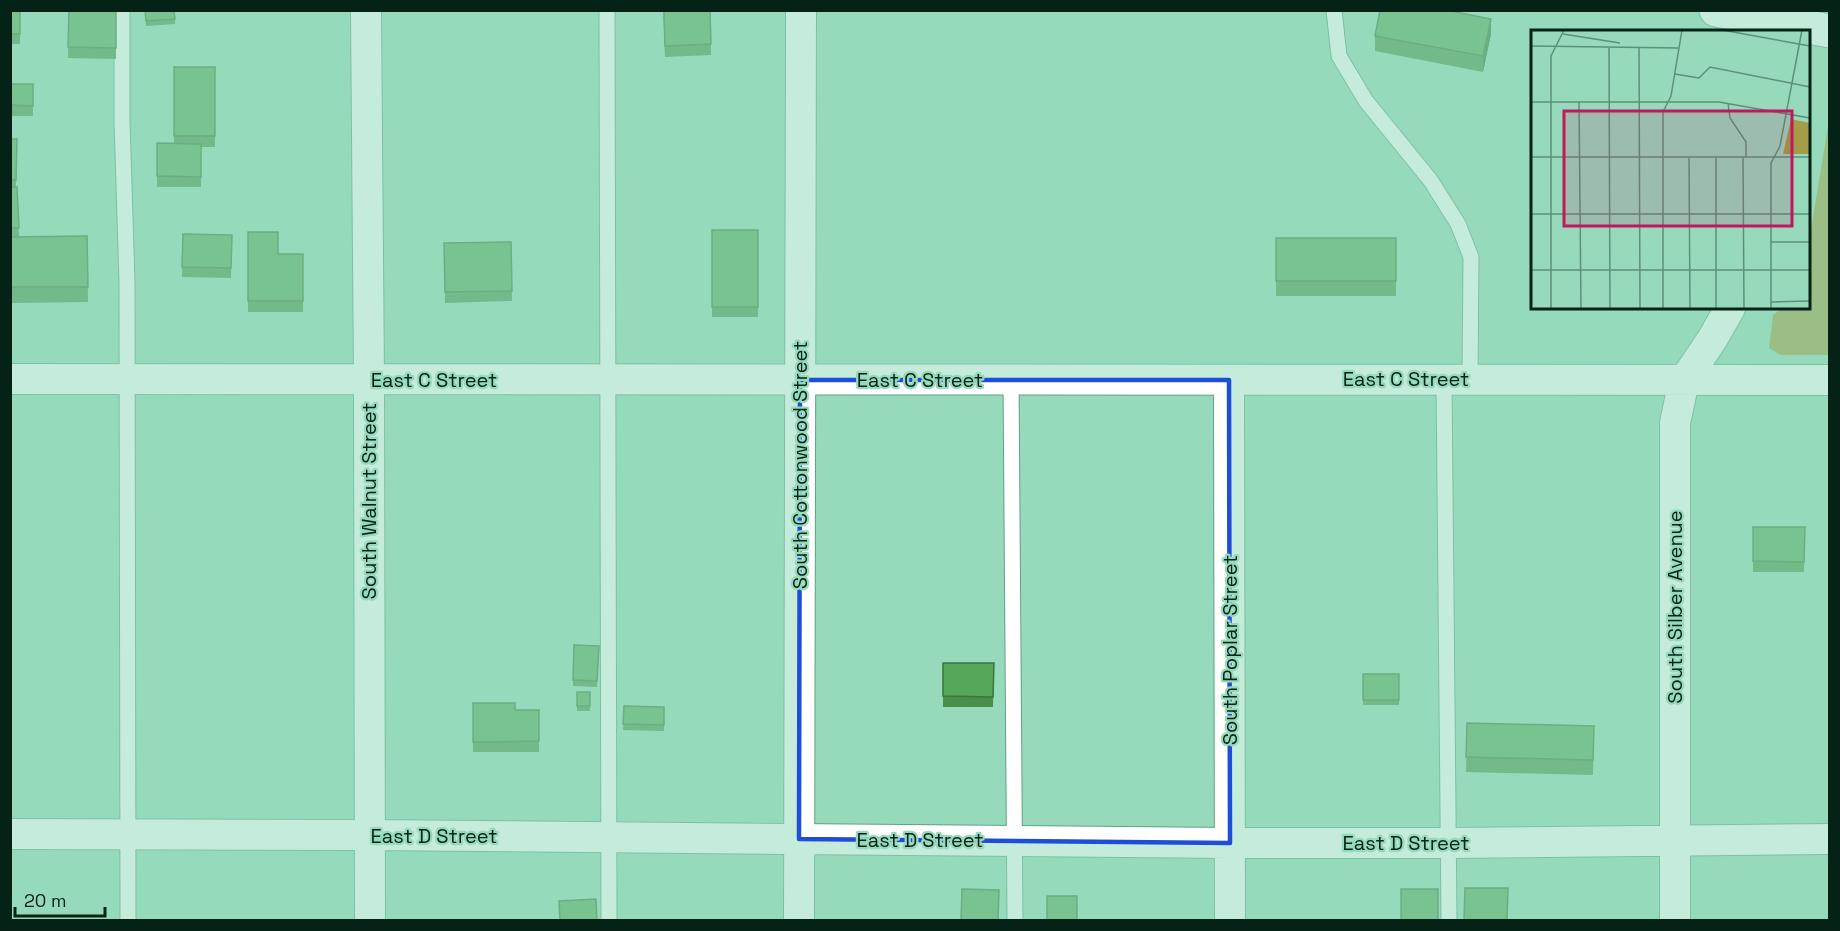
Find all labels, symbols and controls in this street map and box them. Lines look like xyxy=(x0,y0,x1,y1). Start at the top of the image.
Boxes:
inset map xyxy=(1531,30,1810,309)
street label: South Cottonwood Street xyxy=(787,341,813,589)
street label: East C Street xyxy=(1343,366,1469,392)
street label: East C Street xyxy=(371,367,497,393)
street label: East C Street xyxy=(857,367,983,393)
street label: South Walnut Street xyxy=(356,403,382,599)
street label: South Silber Avenue xyxy=(1662,510,1688,704)
street label: South Poplar Street xyxy=(1217,555,1243,745)
street label: East D Street xyxy=(371,823,497,849)
street label: East D Street xyxy=(857,827,983,853)
street label: East D Street xyxy=(1343,830,1469,856)
scale bar xyxy=(15,880,105,918)
text: 20 m xyxy=(24,889,67,912)

